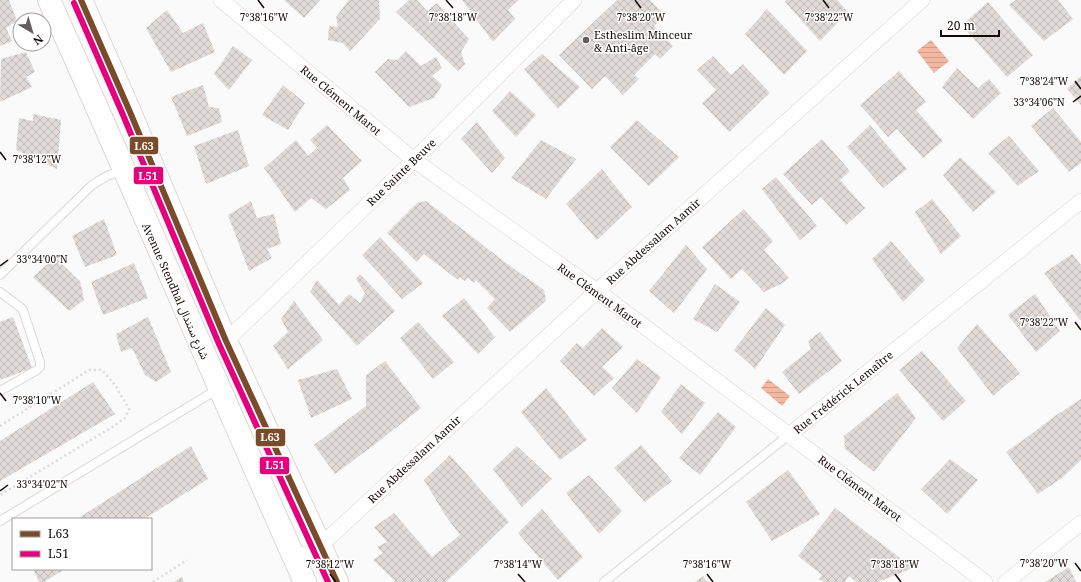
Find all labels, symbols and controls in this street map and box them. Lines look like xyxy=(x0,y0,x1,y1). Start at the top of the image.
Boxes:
text: 7°38'16"W xyxy=(240,10,289,24)
text: 7°38'18"W xyxy=(429,10,478,24)
text: 7°38'20"W xyxy=(617,10,666,24)
text: 7°38'22"W xyxy=(805,10,854,24)
north arrow xyxy=(12,12,52,52)
scale bar xyxy=(941,12,999,38)
text: 20 m xyxy=(947,17,975,34)
place label: Estheslim Minceur & Anti-âge xyxy=(594,27,693,55)
text: N xyxy=(30,32,46,49)
marker: Estheslim Minceur & Anti-âge xyxy=(581,35,591,45)
street label: Rue Clément Marot xyxy=(297,62,385,138)
text: 7°38'24"W xyxy=(1020,74,1069,88)
text: 33°34'06"N xyxy=(1013,95,1065,109)
street label: Rue Sainte Beuve xyxy=(363,135,439,209)
line badge: L63 xyxy=(129,136,159,155)
text: L63 xyxy=(134,138,154,153)
text: 7°38'12"W xyxy=(13,152,62,166)
line badge: L51 xyxy=(133,166,164,185)
text: L51 xyxy=(138,168,158,183)
street label: Rue Abdessalam Aamir xyxy=(603,194,704,287)
street label: Avenue Stendhal شارع ستندال xyxy=(138,220,213,362)
text: 33°34'00"N xyxy=(16,252,68,266)
street label: Rue Clément Marot xyxy=(555,259,645,331)
text: 7°38'22"W xyxy=(1020,315,1069,329)
street label: Rue Frédérick Lemaître xyxy=(790,347,896,437)
text: 7°38'10"W xyxy=(13,393,62,407)
street label: Rue Abdessalam Aamir xyxy=(364,411,464,506)
line badge: L63 xyxy=(255,428,286,447)
text: L63 xyxy=(260,429,280,444)
street label: Rue Clément Marot xyxy=(815,452,905,524)
line badge: L51 xyxy=(259,456,290,475)
text: L51 xyxy=(265,457,285,472)
text: 33°34'02"N xyxy=(16,477,68,491)
legend xyxy=(12,518,152,570)
text: L63 xyxy=(48,525,69,542)
text: L51 xyxy=(48,545,69,562)
text: 7°38'20"W xyxy=(1020,556,1069,570)
text: 7°38'12"W xyxy=(306,557,355,571)
text: 7°38'14"W xyxy=(494,557,543,571)
text: 7°38'16"W xyxy=(683,557,732,571)
text: 7°38'18"W xyxy=(871,557,920,571)

